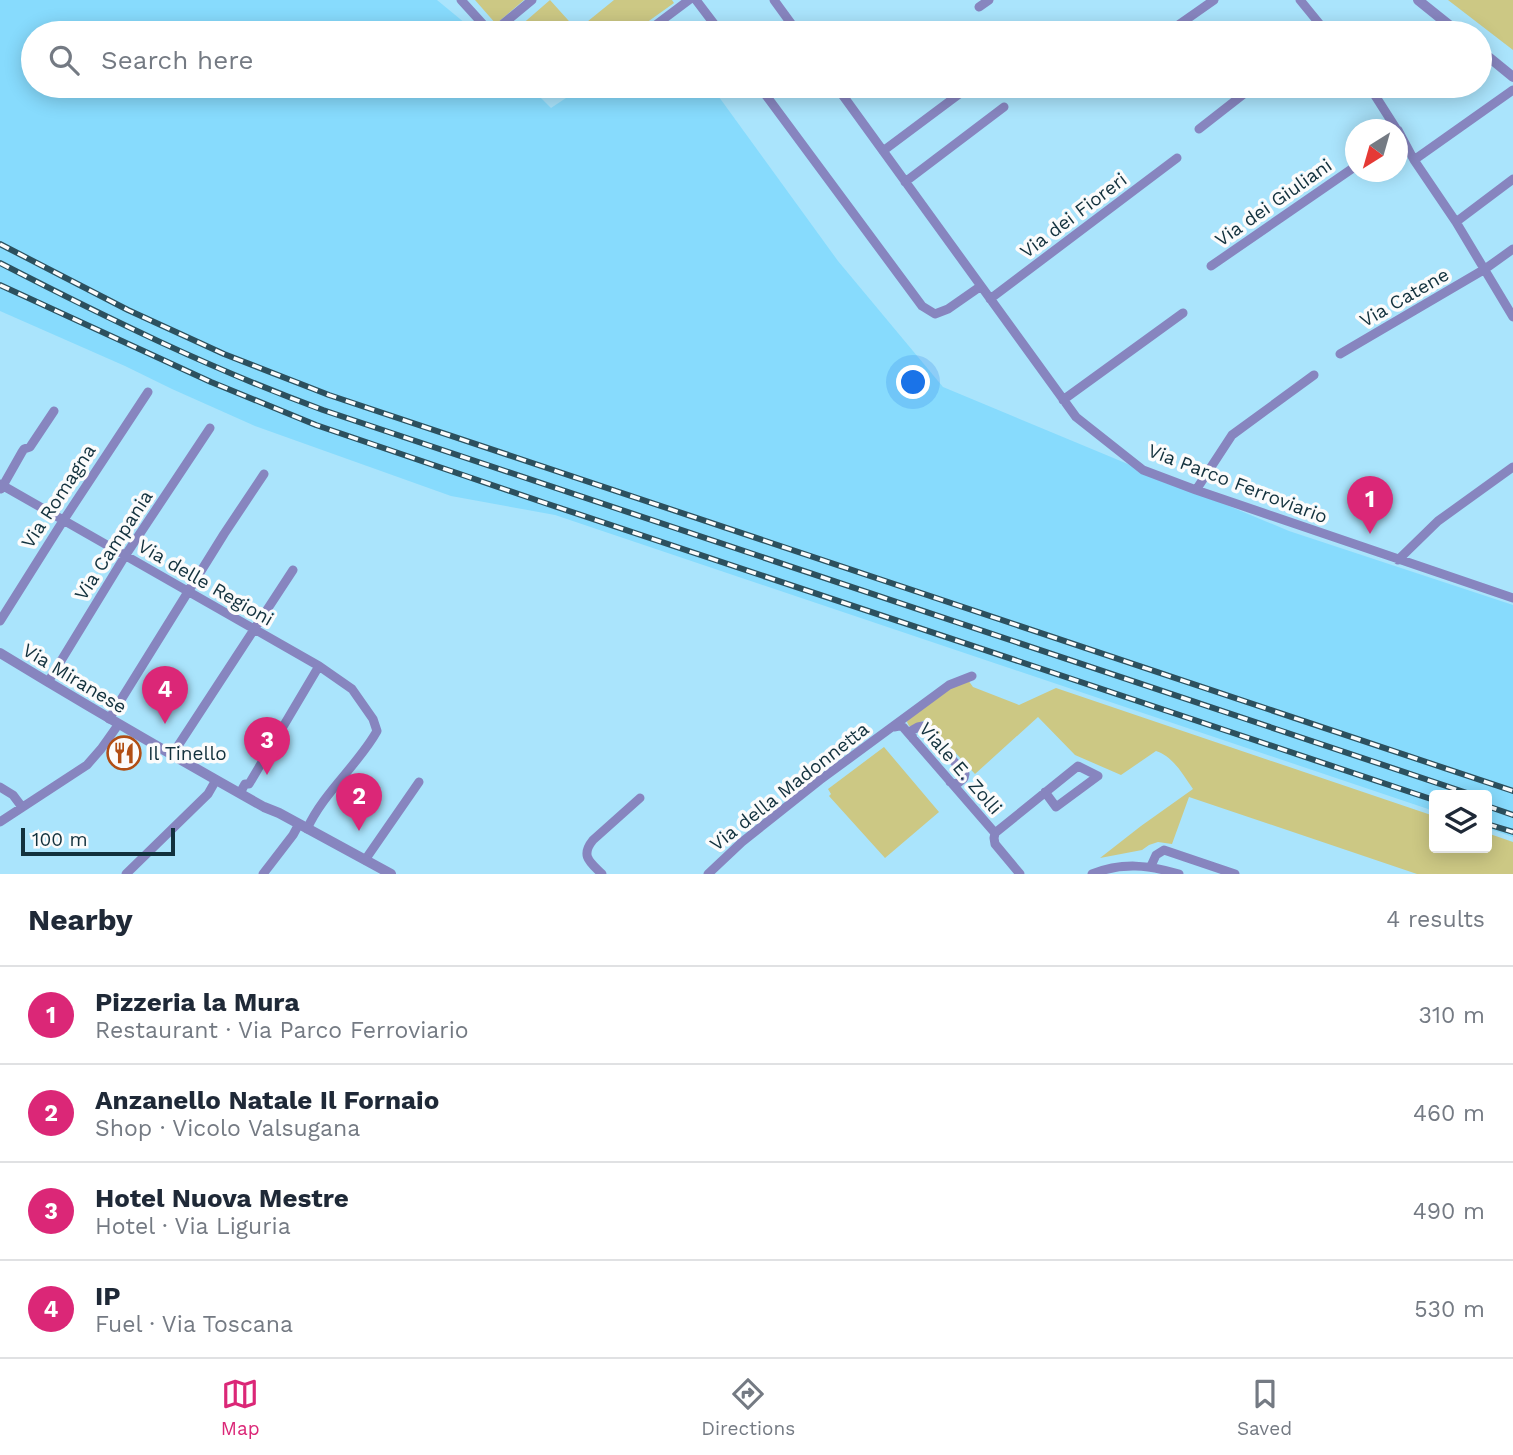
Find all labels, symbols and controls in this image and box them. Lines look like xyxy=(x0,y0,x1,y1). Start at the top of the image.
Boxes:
search box xyxy=(21,21,1492,98)
icon: search xyxy=(45,41,83,79)
text: Search here xyxy=(101,45,253,75)
north arrow xyxy=(1345,119,1408,182)
street label: Via dei Giuliani xyxy=(1210,154,1336,251)
street label: Via dei Fioreri xyxy=(1015,168,1131,263)
street label: Via Catene xyxy=(1356,263,1453,332)
your location xyxy=(896,365,930,399)
street label: Via Parco Ferroviario xyxy=(1145,439,1331,528)
street label: Via Romagna xyxy=(16,440,101,553)
pin: 1 xyxy=(1347,476,1393,534)
street label: Via Campania xyxy=(69,486,158,604)
street label: Via delle Regioni xyxy=(134,534,278,631)
street label: Via Miranese xyxy=(19,638,131,719)
pin: 4 xyxy=(142,666,188,724)
pin: 3 xyxy=(244,717,290,775)
street label: Via della Madonnetta xyxy=(705,717,874,856)
street label: Viale E. Zolli xyxy=(914,718,1007,819)
restaurant icon: Il Tinello xyxy=(105,734,143,772)
place label: Il Tinello xyxy=(148,742,227,765)
pin: 2 xyxy=(336,773,382,831)
map controls xyxy=(1429,790,1492,853)
button: layers xyxy=(1429,790,1492,853)
scale bar xyxy=(21,825,175,857)
text: 100 m xyxy=(32,828,88,851)
text: Nearby xyxy=(28,902,133,937)
text: 4 results xyxy=(1386,906,1485,933)
text: Pizzeria la Mura xyxy=(95,987,299,1017)
text: 1 xyxy=(46,1002,56,1029)
text: 310 m xyxy=(1419,1002,1485,1029)
text: Restaurant · Via Parco Ferroviario xyxy=(95,1017,469,1044)
text: Anzanello Natale Il Fornaio xyxy=(95,1085,439,1115)
text: 2 xyxy=(44,1100,58,1127)
text: 460 m xyxy=(1413,1100,1485,1127)
text: Shop · Vicolo Valsugana xyxy=(95,1115,360,1142)
text: Hotel Nuova Mestre xyxy=(95,1183,349,1213)
text: 3 xyxy=(44,1198,58,1225)
text: 490 m xyxy=(1413,1198,1485,1225)
text: Hotel · Via Liguria xyxy=(95,1213,291,1240)
text: IP xyxy=(95,1281,121,1311)
text: 4 xyxy=(44,1296,58,1323)
text: 530 m xyxy=(1414,1296,1485,1323)
text: Fuel · Via Toscana xyxy=(95,1311,293,1338)
tab: Map xyxy=(221,1375,260,1440)
tab: Directions xyxy=(701,1375,795,1440)
tab: Saved xyxy=(1237,1375,1292,1440)

